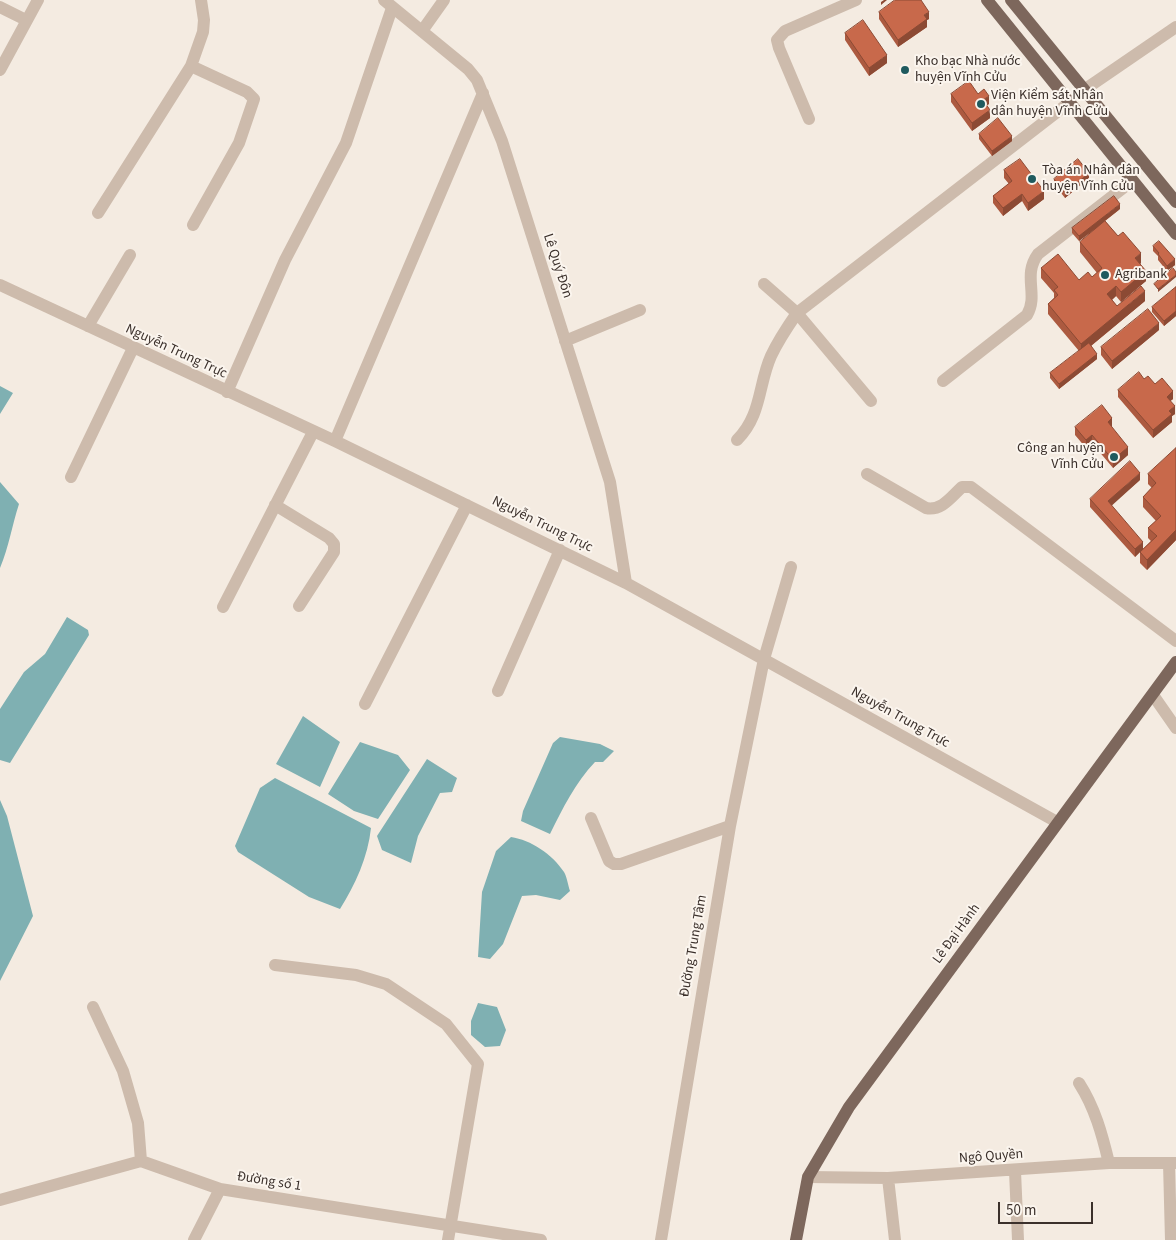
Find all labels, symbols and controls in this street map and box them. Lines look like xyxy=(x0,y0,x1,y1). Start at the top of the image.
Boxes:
place label: Kho bạc Nhà nước huyện Vĩnh Cửu xyxy=(915,54,1021,86)
marker: Kho bạc Nhà nước huyện Vĩnh Cửu xyxy=(899,64,911,76)
place label: Viện Kiểm sát Nhân dân huyện Vĩnh Cửu xyxy=(991,88,1108,120)
marker: Viện Kiểm sát Nhân dân huyện Vĩnh Cửu xyxy=(975,98,987,110)
place label: Tòa án Nhân dân huyện Vĩnh Cửu xyxy=(1042,163,1140,196)
marker: Tòa án Nhân dân huyện Vĩnh Cửu xyxy=(1026,173,1038,185)
street label: Lê Quý Đôn xyxy=(539,232,575,300)
place label: Agribank xyxy=(1115,267,1167,283)
marker: Agribank xyxy=(1099,269,1111,281)
street label: Nguyễn Trung Trực xyxy=(123,321,229,383)
place label: Công an huyện Vĩnh Cửu xyxy=(1017,441,1104,474)
marker: Công an huyện Vĩnh Cửu xyxy=(1108,451,1120,463)
street label: Nguyễn Trung Trực xyxy=(489,493,595,557)
street label: Nguyễn Trung Trực xyxy=(848,684,952,752)
street label: Đường Trung Tâm xyxy=(677,894,711,998)
street label: Lê Đại Hành xyxy=(930,901,984,967)
street label: Ngô Quyền xyxy=(958,1146,1024,1168)
street label: Đường số 1 xyxy=(236,1169,302,1195)
scale bar xyxy=(1001,1192,1096,1224)
text: 50 m xyxy=(1006,1200,1036,1221)

